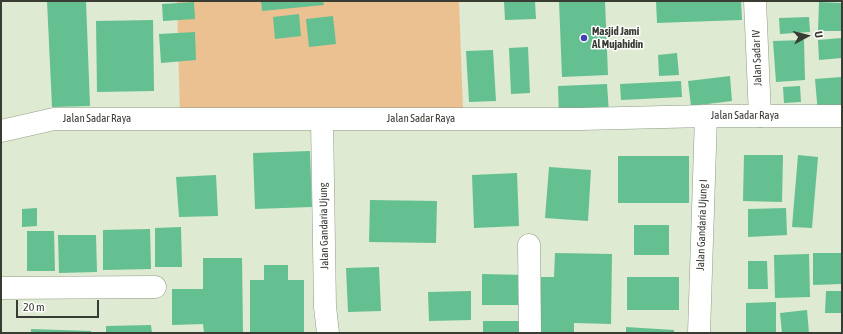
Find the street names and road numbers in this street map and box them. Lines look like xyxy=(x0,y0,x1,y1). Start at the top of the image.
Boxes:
street label: Jalan Sadar IV xyxy=(749,30,765,86)
street label: Jalan Sadar Raya xyxy=(711,109,779,123)
street label: Jalan Sadar Raya xyxy=(63,112,131,126)
street label: Jalan Sadar Raya xyxy=(387,112,455,126)
street label: Jalan Gandaria Ujung I xyxy=(694,179,710,271)
street label: Jalan Gandaria Ujung xyxy=(317,182,331,270)

